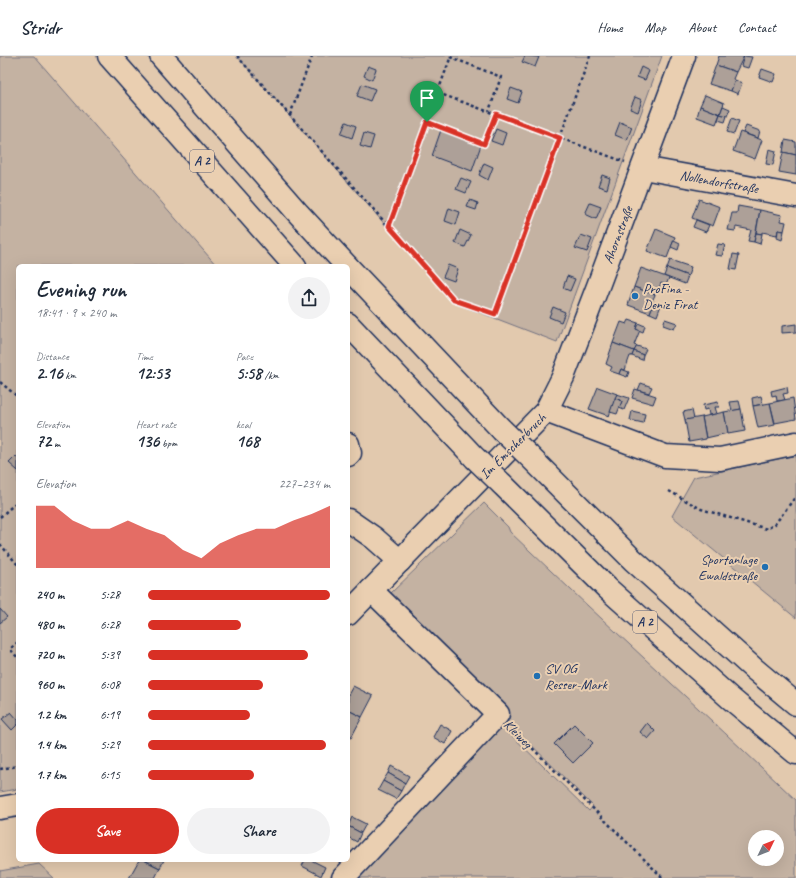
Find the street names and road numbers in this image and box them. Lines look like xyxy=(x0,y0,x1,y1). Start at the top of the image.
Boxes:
road number: A 2 xyxy=(190,150,214,172)
street label: Nollendorfstraße xyxy=(679,167,761,197)
street label: Ahornstraße xyxy=(599,203,637,266)
street label: Im Emscherbruch xyxy=(476,408,551,483)
road number: A 2 xyxy=(633,611,657,633)
street label: Kleiweg xyxy=(500,716,537,753)

